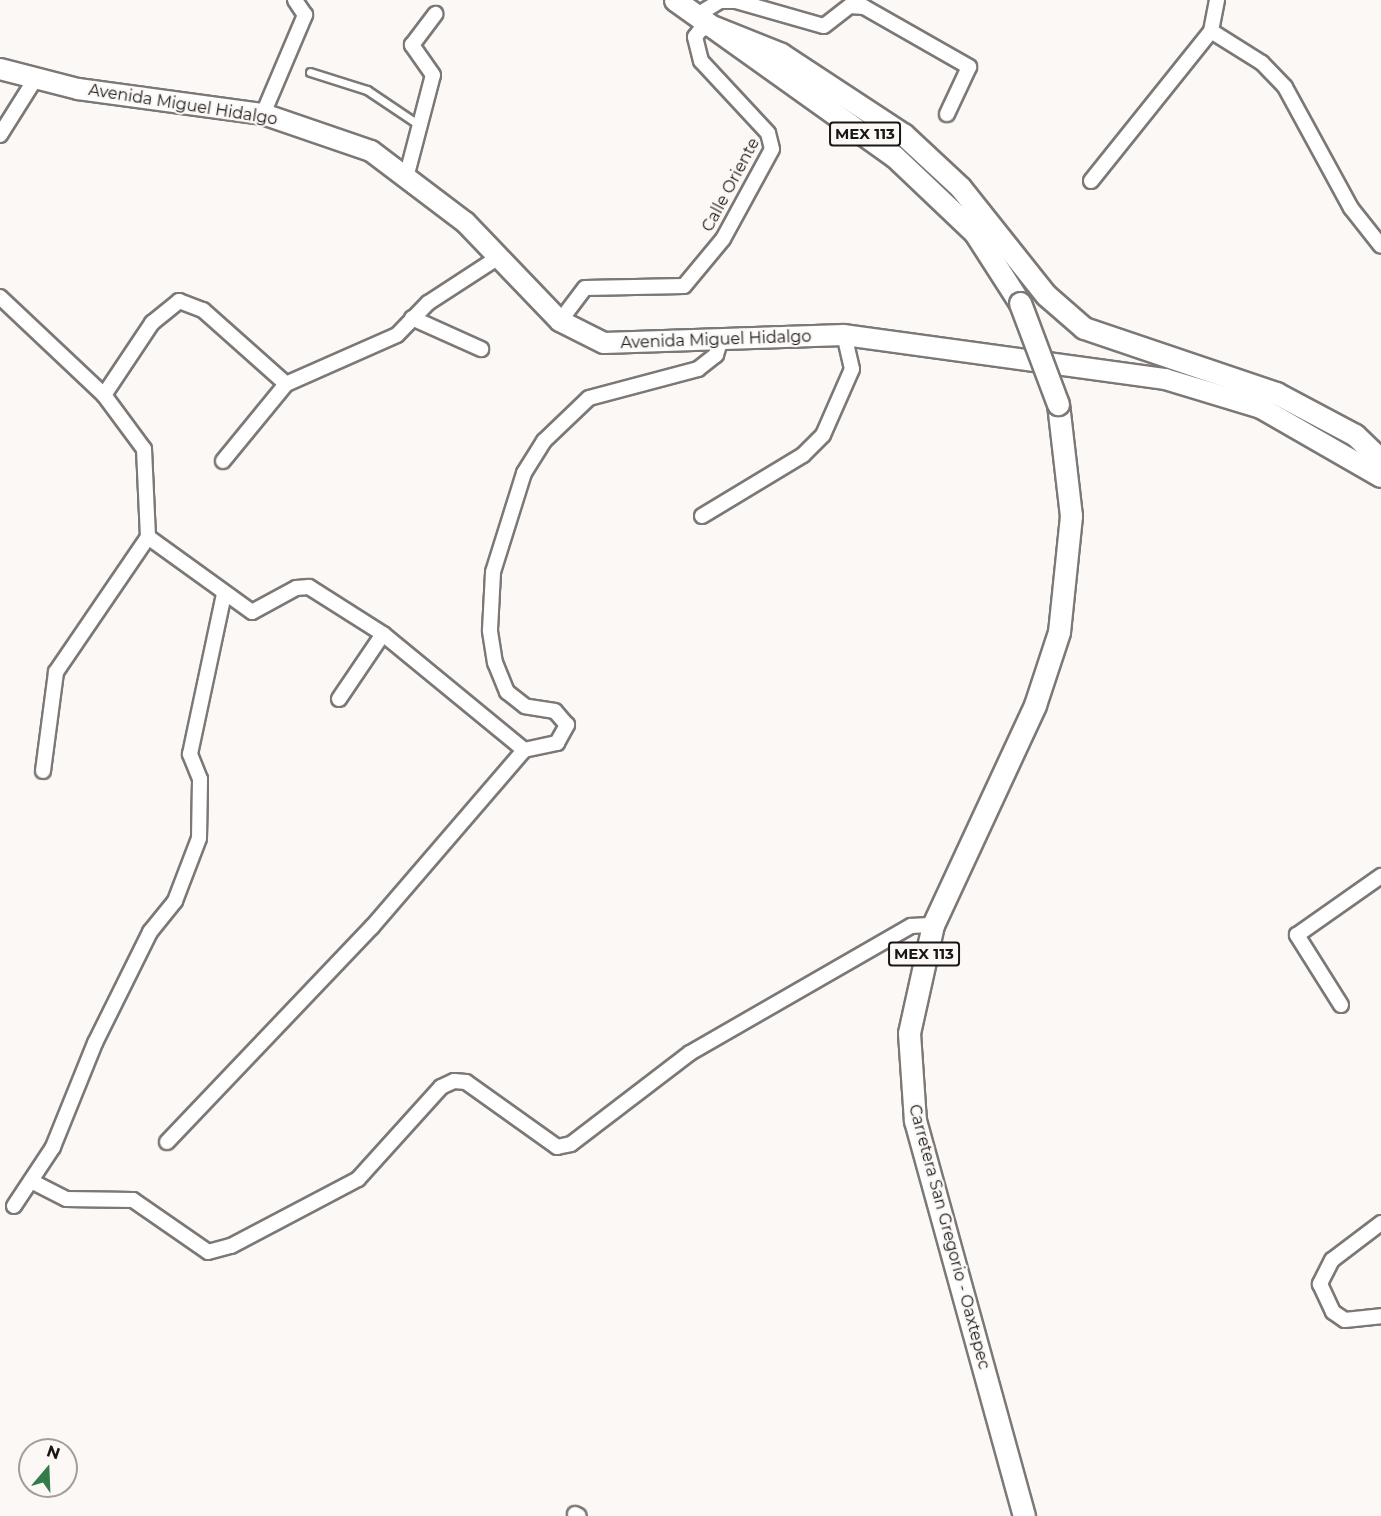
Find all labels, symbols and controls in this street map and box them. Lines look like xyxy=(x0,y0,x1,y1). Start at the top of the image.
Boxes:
street label: Avenida Miguel Hidalgo xyxy=(87,81,279,129)
road number: MEX 113 xyxy=(829,122,901,146)
street label: Calle Oriente xyxy=(698,135,764,235)
street label: Avenida Miguel Hidalgo xyxy=(620,327,812,353)
road number: MEX 113 xyxy=(888,942,960,966)
street label: Carretera San Gregorio - Oaxtepec xyxy=(904,1102,994,1372)
north arrow xyxy=(18,1438,78,1498)
text: N xyxy=(44,1441,63,1463)

